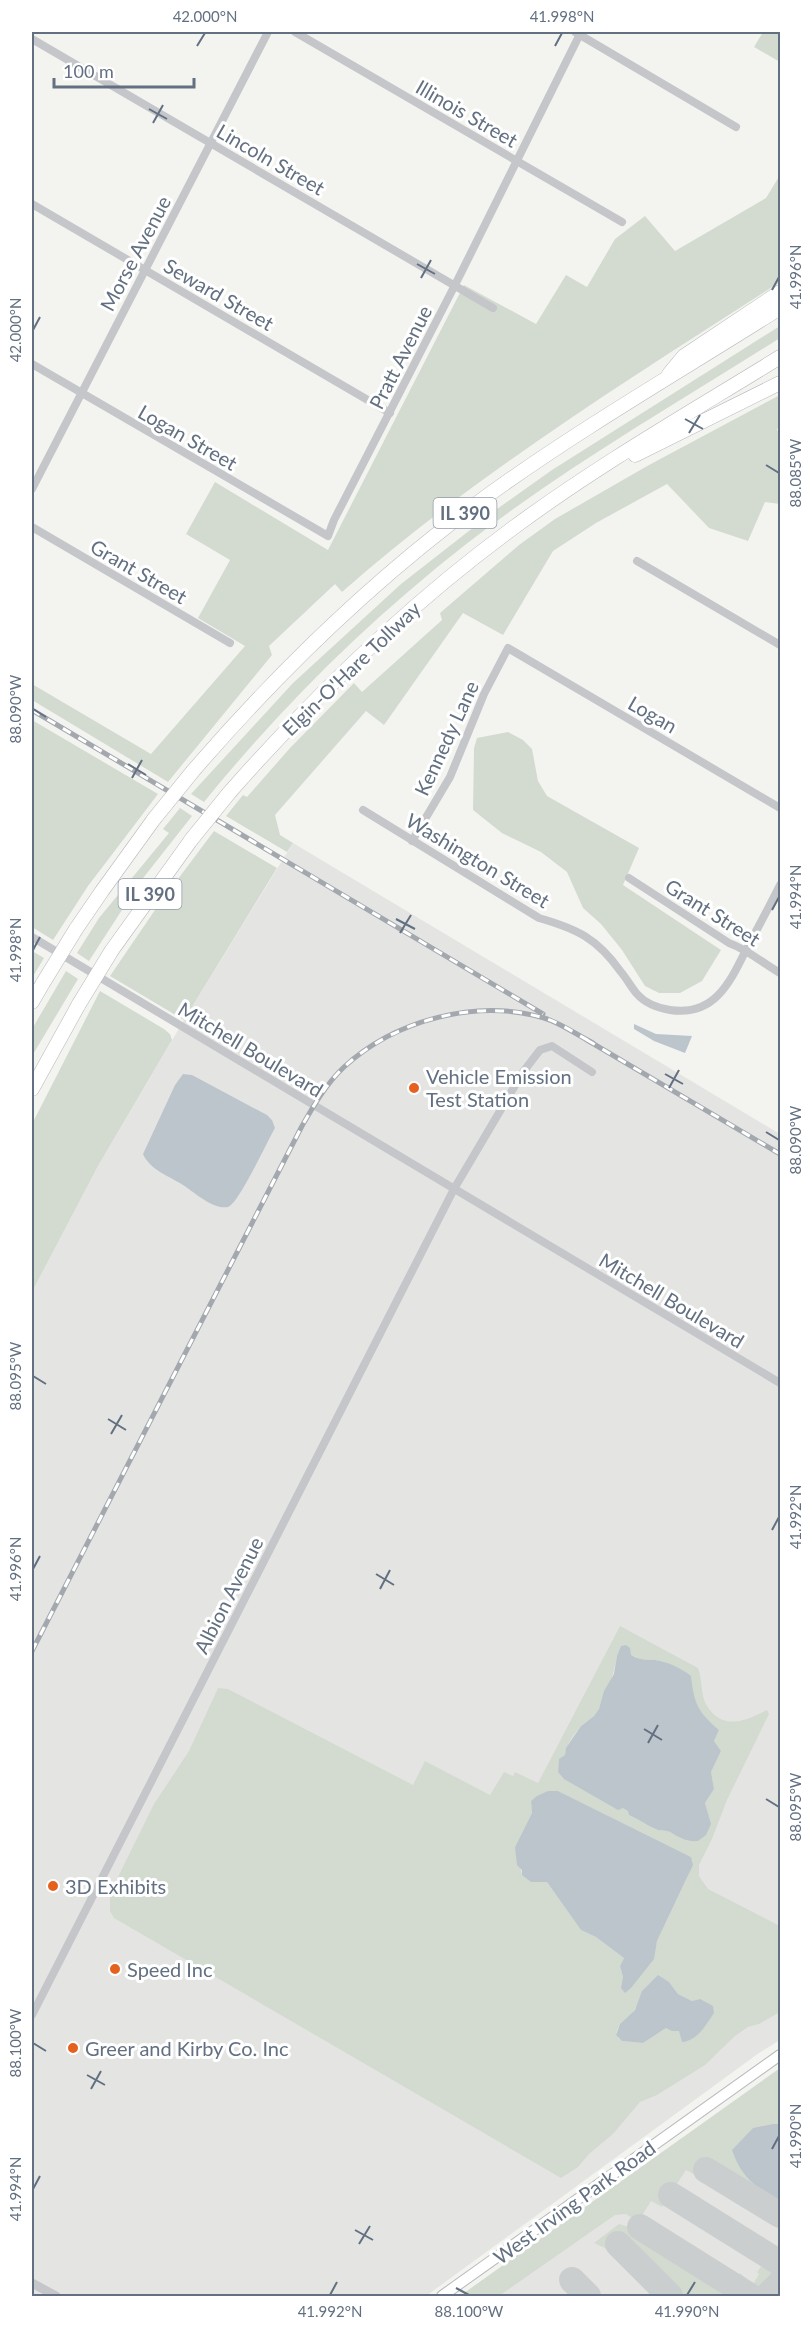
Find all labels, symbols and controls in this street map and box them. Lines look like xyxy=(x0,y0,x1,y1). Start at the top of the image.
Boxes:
text: 42.000°N xyxy=(173,7,237,25)
text: 41.998°N xyxy=(530,7,594,25)
scale bar xyxy=(54,51,194,89)
text: 100 m xyxy=(63,60,114,82)
street label: Illinois Street xyxy=(412,74,522,152)
street label: Lincoln Street xyxy=(213,118,329,200)
street label: Morse Avenue xyxy=(95,191,175,315)
text: 41.996°N xyxy=(786,245,804,309)
street label: Seward Street xyxy=(160,253,278,335)
text: 42.000°N xyxy=(6,298,24,362)
street label: Pratt Avenue xyxy=(364,301,436,413)
street label: Logan Street xyxy=(134,399,242,475)
text: 88.085°W xyxy=(786,438,804,507)
road number: IL 390 xyxy=(434,498,496,528)
street label: Grant Street xyxy=(86,534,192,608)
street label: Elgin-O'Hare Tollway xyxy=(277,595,426,740)
text: 88.090°W xyxy=(6,674,24,743)
street label: Kennedy Lane xyxy=(409,677,483,799)
street label: Logan xyxy=(624,691,682,737)
street label: Washington Street xyxy=(402,808,554,912)
text: 41.994°N xyxy=(786,865,804,929)
street label: Grant Street xyxy=(661,873,765,951)
road number: IL 390 xyxy=(118,879,182,909)
text: 41.998°N xyxy=(6,918,24,982)
street label: Mitchell Boulevard xyxy=(174,996,328,1102)
place label: Vehicle Emission Test Station xyxy=(426,1064,572,1111)
marker: Vehicle Emission Test Station xyxy=(407,1081,421,1095)
text: 88.090°W xyxy=(786,1105,804,1174)
street label: Mitchell Boulevard xyxy=(595,1247,749,1353)
text: 88.095°W xyxy=(6,1341,24,1410)
text: 41.992°N xyxy=(786,1485,804,1549)
street label: Albion Avenue xyxy=(188,1533,268,1657)
text: 41.996°N xyxy=(6,1537,24,1601)
text: 88.095°W xyxy=(786,1772,804,1841)
place label: 3D Exhibits xyxy=(65,1874,166,1898)
marker: 3D Exhibits xyxy=(46,1879,60,1893)
place label: Speed Inc xyxy=(127,1957,213,1981)
marker: Speed Inc xyxy=(108,1962,122,1976)
text: 88.100°W xyxy=(6,2008,24,2077)
place label: Greer and Kirby Co. Inc xyxy=(85,2036,289,2060)
marker: Greer and Kirby Co. Inc xyxy=(66,2041,80,2055)
text: 41.990°N xyxy=(786,2104,804,2168)
street label: West Irving Park Road xyxy=(488,2135,660,2269)
text: 41.994°N xyxy=(6,2157,24,2221)
text: 41.992°N xyxy=(298,2302,362,2320)
text: 88.100°W xyxy=(435,2302,504,2320)
text: 41.990°N xyxy=(655,2302,719,2320)

